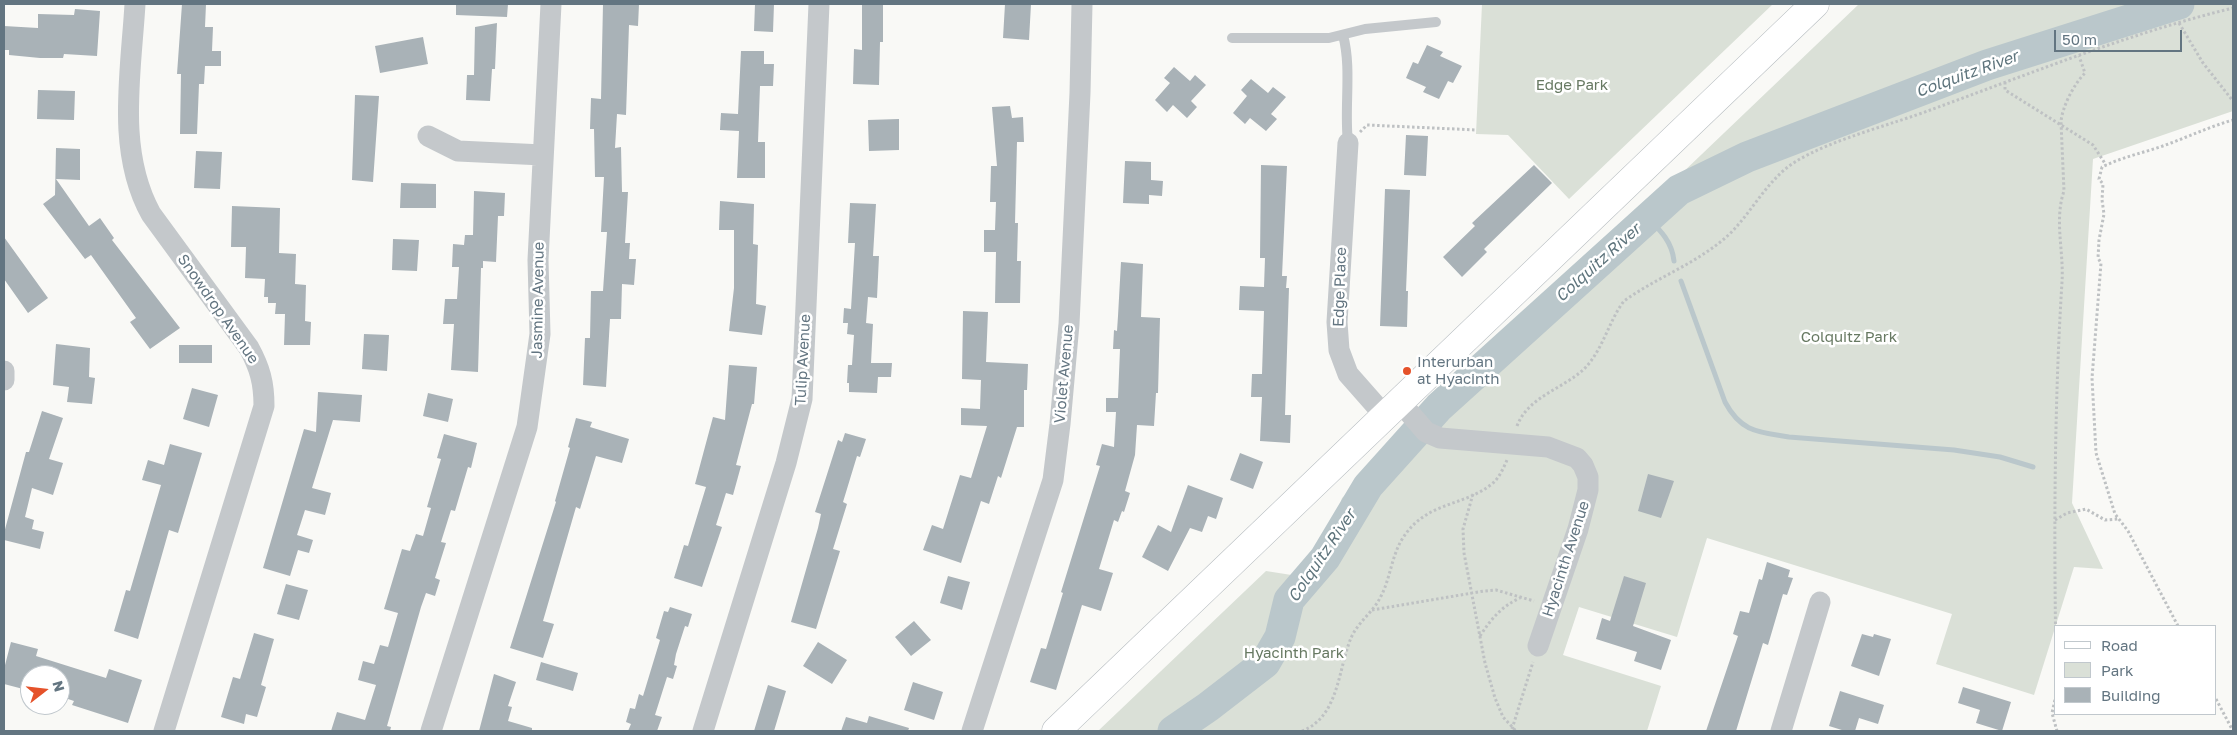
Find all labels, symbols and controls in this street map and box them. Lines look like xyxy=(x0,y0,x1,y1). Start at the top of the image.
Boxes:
scale bar xyxy=(2057,20,2184,52)
text: 50 m xyxy=(2062,30,2097,48)
water label: Colquitz River xyxy=(1913,47,2021,101)
park label: Edge Park xyxy=(1536,76,1608,94)
water label: Colquitz River xyxy=(1552,220,1644,306)
street label: Jasmine Avenue xyxy=(528,242,548,358)
street label: Edge Place xyxy=(1330,247,1350,327)
street label: Snowdrop Avenue xyxy=(173,251,263,367)
street label: Tulip Avenue xyxy=(792,314,814,406)
street label: Violet Avenue xyxy=(1051,324,1077,424)
park label: Colquitz Park xyxy=(1801,328,1897,346)
place label: Interurban at Hyacinth xyxy=(1417,353,1499,388)
marker: Interurban at Hyacinth xyxy=(1401,365,1413,377)
street label: Hyacinth Avenue xyxy=(1539,499,1593,619)
water label: Colquitz River xyxy=(1284,506,1360,606)
legend xyxy=(2054,625,2217,715)
text: Road xyxy=(2101,636,2138,654)
park label: Hyacinth Park xyxy=(1244,644,1344,662)
text: Park xyxy=(2101,661,2133,679)
north arrow xyxy=(20,665,70,715)
text: N xyxy=(49,679,69,693)
text: Building xyxy=(2101,686,2161,704)

